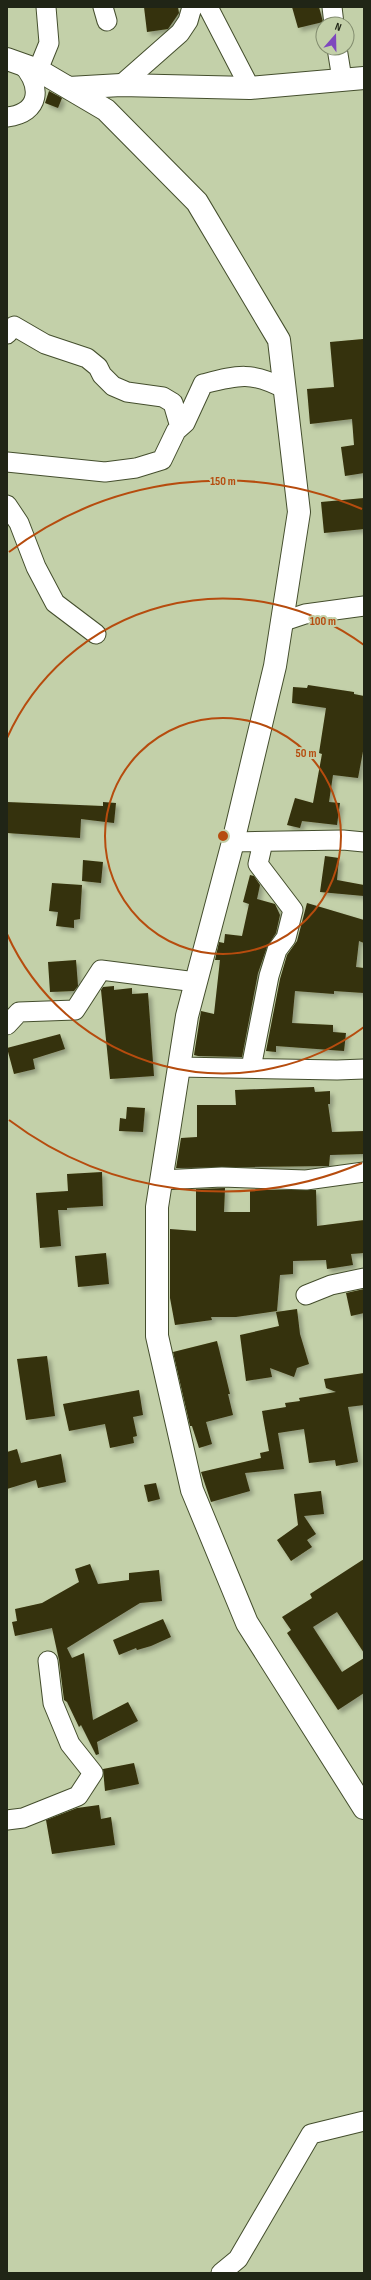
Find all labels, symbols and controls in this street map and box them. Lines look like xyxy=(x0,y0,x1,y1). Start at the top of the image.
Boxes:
north arrow xyxy=(315,16,355,56)
text: N xyxy=(333,20,343,34)
text: 150 m xyxy=(210,474,236,489)
text: 100 m xyxy=(310,614,336,629)
text: 50 m xyxy=(296,746,316,761)
centre of rings xyxy=(216,829,230,843)

